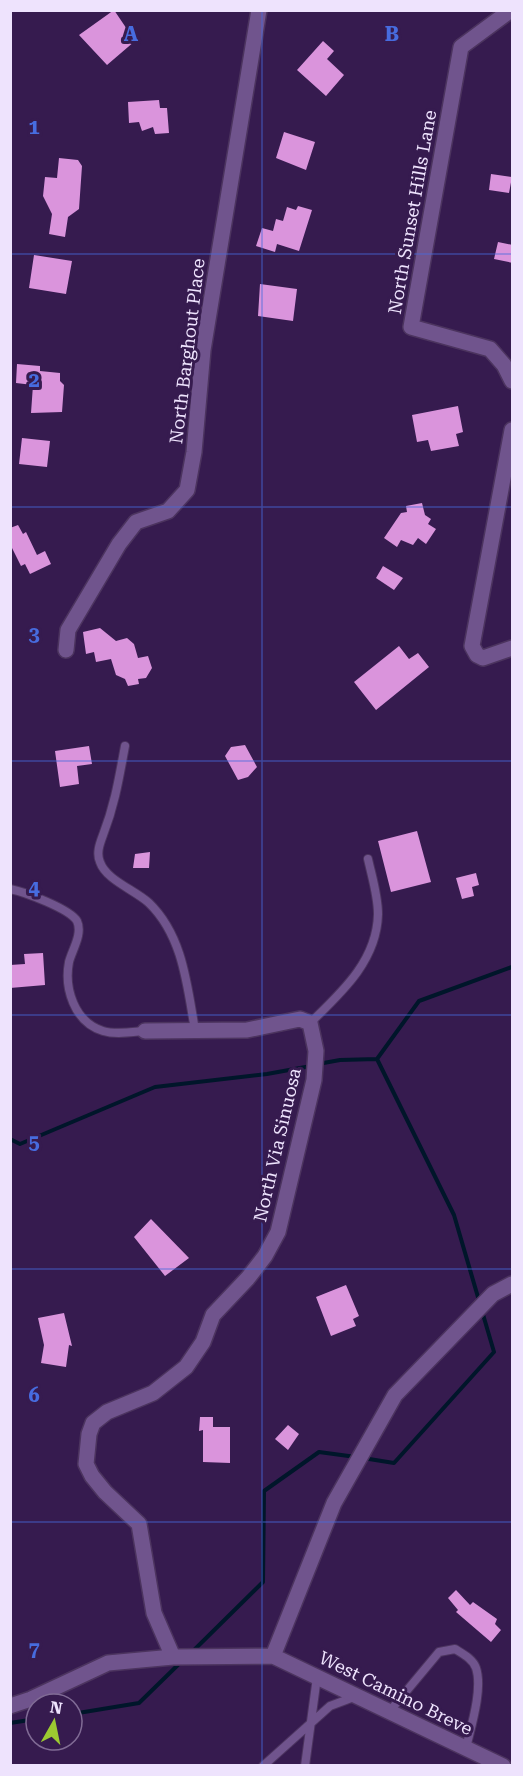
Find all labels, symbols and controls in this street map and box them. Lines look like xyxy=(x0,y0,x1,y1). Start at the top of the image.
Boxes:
text: A xyxy=(124,22,139,46)
text: B xyxy=(385,22,399,46)
street label: North Sunset Hills Lane xyxy=(384,108,440,316)
text: 1 xyxy=(28,115,40,139)
street label: North Barghout Place xyxy=(165,257,209,445)
text: 2 xyxy=(28,368,40,392)
text: 3 xyxy=(28,622,40,646)
text: 4 xyxy=(28,876,40,900)
street label: North Via Sinuosa xyxy=(249,1066,305,1224)
text: 5 xyxy=(28,1130,40,1154)
text: 6 xyxy=(28,1383,40,1407)
text: 7 xyxy=(28,1637,40,1661)
street label: West Camino Breve xyxy=(316,1647,476,1739)
north arrow xyxy=(24,1692,84,1752)
text: N xyxy=(49,1697,64,1718)

